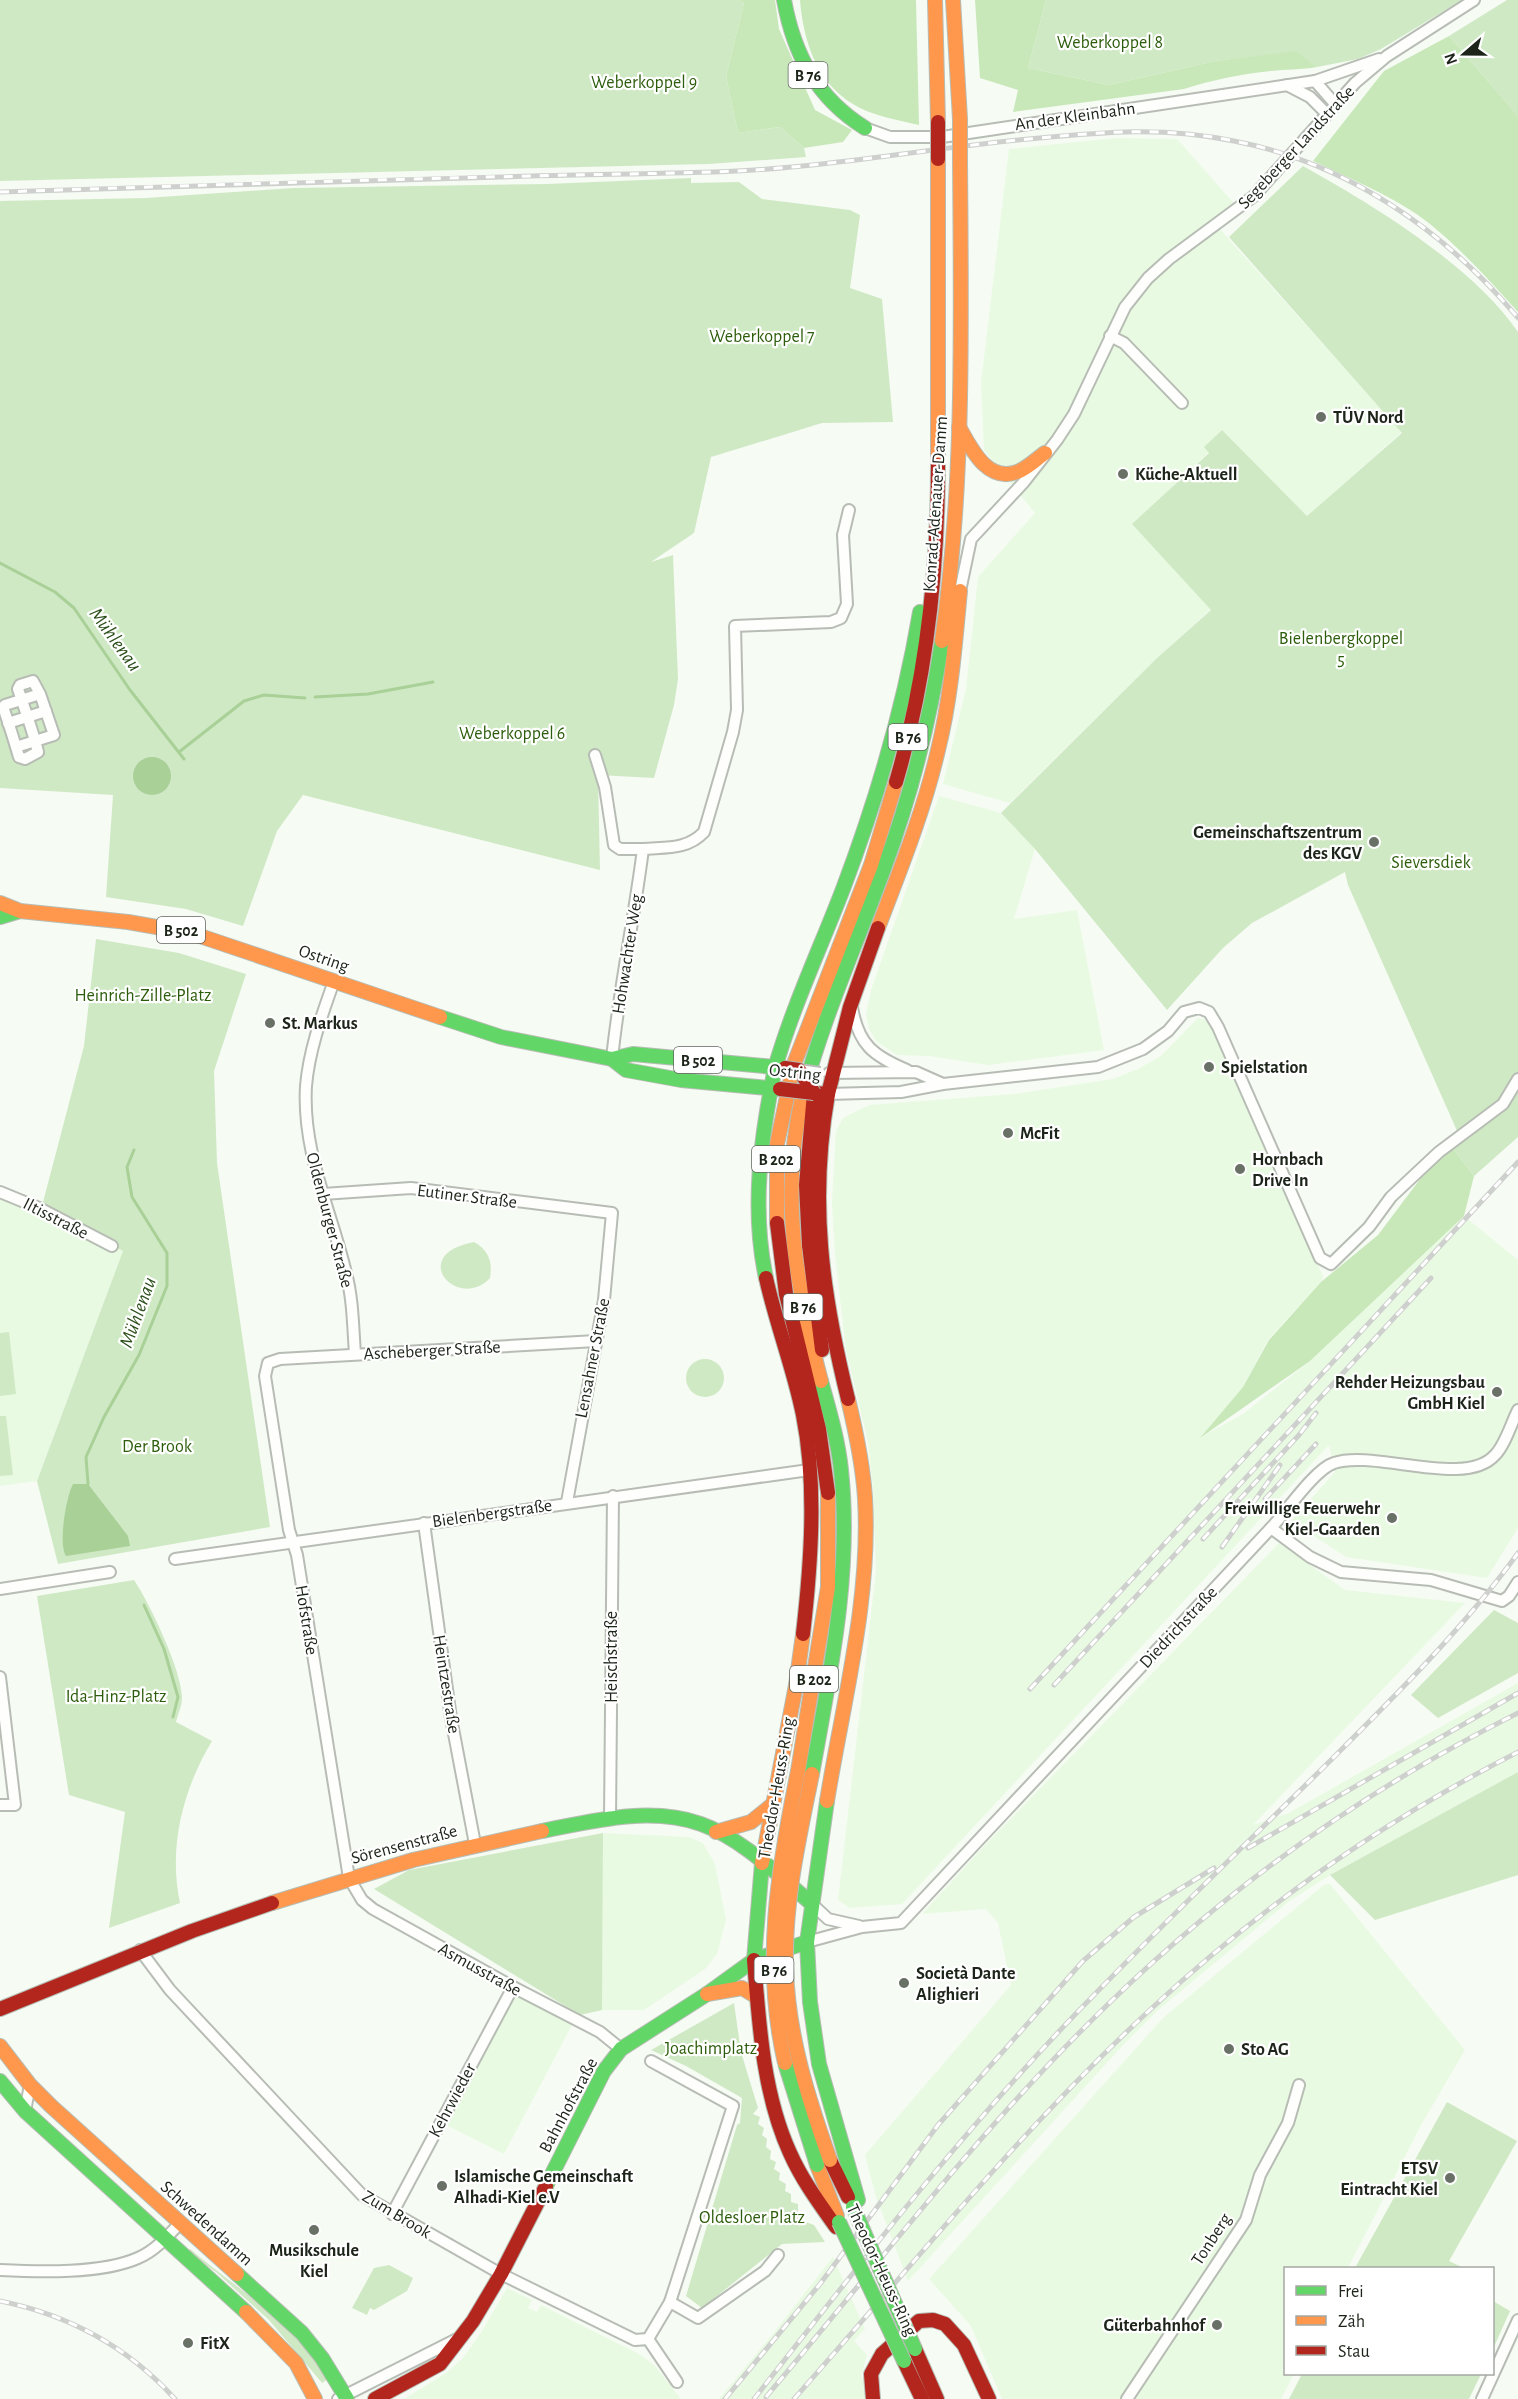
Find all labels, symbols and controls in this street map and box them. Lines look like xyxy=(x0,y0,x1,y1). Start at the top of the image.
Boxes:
north arrow xyxy=(1434,24,1494,84)
park label: Weberkoppel 8 xyxy=(1057,34,1163,52)
text: N xyxy=(1441,51,1460,67)
road number: B 76 xyxy=(788,62,828,88)
park label: Weberkoppel 9 xyxy=(591,74,697,92)
street label: Segeberger Landstraße xyxy=(1235,83,1358,213)
street label: An der Kleinbahn xyxy=(1014,100,1136,134)
park label: Weberkoppel 7 xyxy=(709,328,815,346)
place label: TÜV Nord xyxy=(1333,406,1404,427)
marker: TÜV Nord xyxy=(1314,410,1328,424)
street label: Konrad-Adenauer-Damm xyxy=(921,415,951,593)
place label: Küche-Aktuell xyxy=(1135,466,1237,484)
marker: Küche-Aktuell xyxy=(1116,467,1130,481)
water label: Mühlenau xyxy=(85,604,145,675)
park label: Bielenbergkoppel 5 xyxy=(1279,630,1403,669)
road number: B 76 xyxy=(888,724,928,750)
park label: Weberkoppel 6 xyxy=(459,725,565,743)
place label: Gemeinschaftszentrum des KGV xyxy=(1193,824,1362,863)
marker: Gemeinschaftszentrum des KGV xyxy=(1367,835,1381,849)
park label: Sieversdiek xyxy=(1391,854,1472,872)
street label: Hohwachter Weg xyxy=(610,893,646,1015)
road number: B 502 xyxy=(157,917,205,943)
street label: Ostring xyxy=(296,942,351,976)
park label: Heinrich-Zille-Platz xyxy=(74,987,212,1005)
place label: St. Markus xyxy=(282,1015,358,1033)
marker: St. Markus xyxy=(263,1016,277,1030)
road number: B 502 xyxy=(674,1047,722,1073)
place label: Spielstation xyxy=(1221,1059,1308,1077)
marker: Spielstation xyxy=(1202,1060,1216,1074)
street label: Ostring xyxy=(768,1061,822,1085)
place label: McFit xyxy=(1020,1125,1060,1143)
marker: McFit xyxy=(1001,1126,1015,1140)
road number: B 202 xyxy=(752,1146,800,1172)
street label: Oldenburger Straße xyxy=(302,1151,356,1290)
place label: Hornbach Drive In xyxy=(1252,1151,1323,1190)
marker: Hornbach Drive In xyxy=(1233,1162,1247,1176)
street label: Eutiner Straße xyxy=(416,1182,518,1212)
street label: Iltisstraße xyxy=(20,1195,91,1243)
water label: Mühlenau xyxy=(116,1274,160,1350)
road number: B 76 xyxy=(784,1294,822,1320)
street label: Lensahner Straße xyxy=(573,1297,613,1420)
street label: Ascheberger Straße xyxy=(363,1338,501,1364)
place label: Rehder Heizungsbau GmbH Kiel xyxy=(1335,1374,1486,1413)
marker: Rehder Heizungsbau GmbH Kiel xyxy=(1490,1385,1504,1399)
park label: Der Brook xyxy=(122,1438,193,1456)
street label: Bielenbergstraße xyxy=(431,1497,553,1531)
place label: Freiwillige Feuerwehr Kiel-Gaarden xyxy=(1224,1500,1381,1539)
marker: Freiwillige Feuerwehr Kiel-Gaarden xyxy=(1385,1511,1399,1525)
street label: Diedrichstraße xyxy=(1136,1583,1221,1672)
street label: Hofstraße xyxy=(292,1584,320,1656)
street label: Heischstraße xyxy=(603,1611,621,1703)
street label: Heintzestraße xyxy=(429,1633,463,1735)
road number: B 202 xyxy=(790,1666,838,1692)
park label: Ida-Hinz-Platz xyxy=(66,1688,166,1706)
street label: Theodor-Heuss-Ring xyxy=(756,1716,798,1860)
street label: Sörensenstraße xyxy=(349,1822,459,1868)
street label: Asmusstraße xyxy=(435,1940,524,2000)
road number: B 76 xyxy=(754,1957,794,1983)
place label: Società Dante Alighieri xyxy=(916,1965,1015,2004)
marker: Società Dante Alighieri xyxy=(897,1976,911,1990)
park label: Joachimplatz xyxy=(665,2040,757,2058)
place label: Sto AG xyxy=(1241,2041,1289,2059)
marker: Sto AG xyxy=(1222,2042,1236,2056)
street label: Bahnhofstraße xyxy=(536,2055,601,2156)
street label: Kehrwieder xyxy=(426,2060,480,2141)
place label: ETSV Eintracht Kiel xyxy=(1340,2160,1438,2199)
place label: Islamische Gemeinschaft Alhadi-Kiel e.V xyxy=(454,2168,633,2207)
marker: ETSV Eintracht Kiel xyxy=(1443,2171,1457,2185)
street label: Schwedendamm xyxy=(157,2178,256,2270)
marker: Islamische Gemeinschaft Alhadi-Kiel e.V xyxy=(435,2179,449,2193)
street label: Zum Brook xyxy=(359,2187,435,2243)
street label: Theodor-Heuss-Ring xyxy=(843,2202,920,2339)
park label: Oldesloer Platz xyxy=(699,2209,805,2227)
street label: Tonberg xyxy=(1189,2210,1235,2269)
marker: Musikschule Kiel xyxy=(307,2223,321,2237)
place label: Musikschule Kiel xyxy=(269,2242,359,2281)
legend xyxy=(1284,2267,1494,2375)
text: Frei xyxy=(1338,2283,1364,2301)
text: Zäh xyxy=(1338,2313,1365,2331)
place label: Güterbahnhof xyxy=(1103,2317,1207,2335)
marker: Güterbahnhof xyxy=(1210,2318,1224,2332)
place label: FitX xyxy=(200,2335,230,2353)
marker: FitX xyxy=(181,2336,195,2350)
text: Stau xyxy=(1338,2343,1370,2361)

